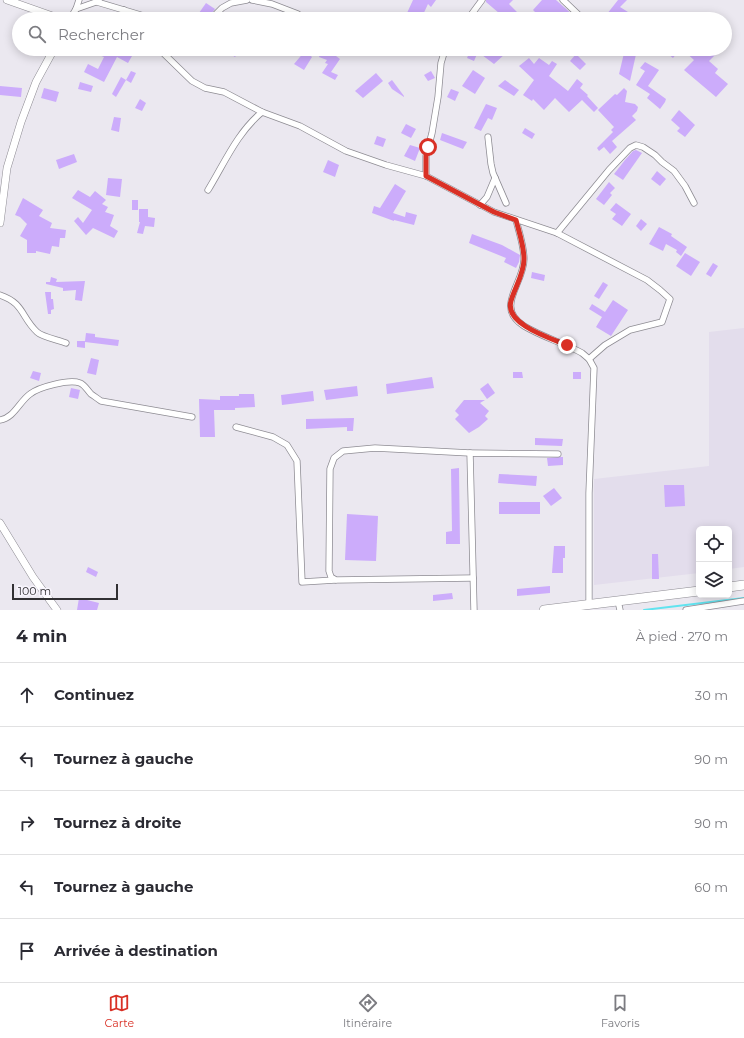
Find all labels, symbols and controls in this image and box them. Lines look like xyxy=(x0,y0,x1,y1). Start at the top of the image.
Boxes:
search box xyxy=(12,12,732,56)
icon: search xyxy=(26,23,48,45)
text: Rechercher xyxy=(58,25,145,44)
route start xyxy=(419,138,437,156)
route end xyxy=(558,336,576,354)
map controls xyxy=(696,526,732,598)
button: locate xyxy=(696,526,732,562)
button: layers xyxy=(696,562,732,598)
scale bar xyxy=(12,582,118,601)
text: 100 m xyxy=(18,584,51,598)
text: 4 min xyxy=(16,626,67,646)
text: À pied · 270 m xyxy=(636,628,728,644)
icon: ahead xyxy=(16,684,38,706)
text: Continuez xyxy=(54,685,134,704)
text: 30 m xyxy=(695,687,728,703)
icon: left xyxy=(16,748,38,770)
text: Tournez à gauche xyxy=(54,749,193,768)
text: 90 m xyxy=(694,751,728,767)
icon: right xyxy=(16,812,38,834)
text: Tournez à droite xyxy=(54,813,182,832)
text: 90 m xyxy=(694,815,728,831)
icon: left xyxy=(16,876,38,898)
text: Tournez à gauche xyxy=(54,877,193,896)
text: 60 m xyxy=(694,879,728,895)
icon: arrive xyxy=(16,940,38,962)
text: Arrivée à destination xyxy=(54,941,218,960)
tab: Carte xyxy=(104,992,134,1030)
tab: Itinéraire xyxy=(343,992,392,1030)
tab: Favoris xyxy=(601,992,640,1030)

